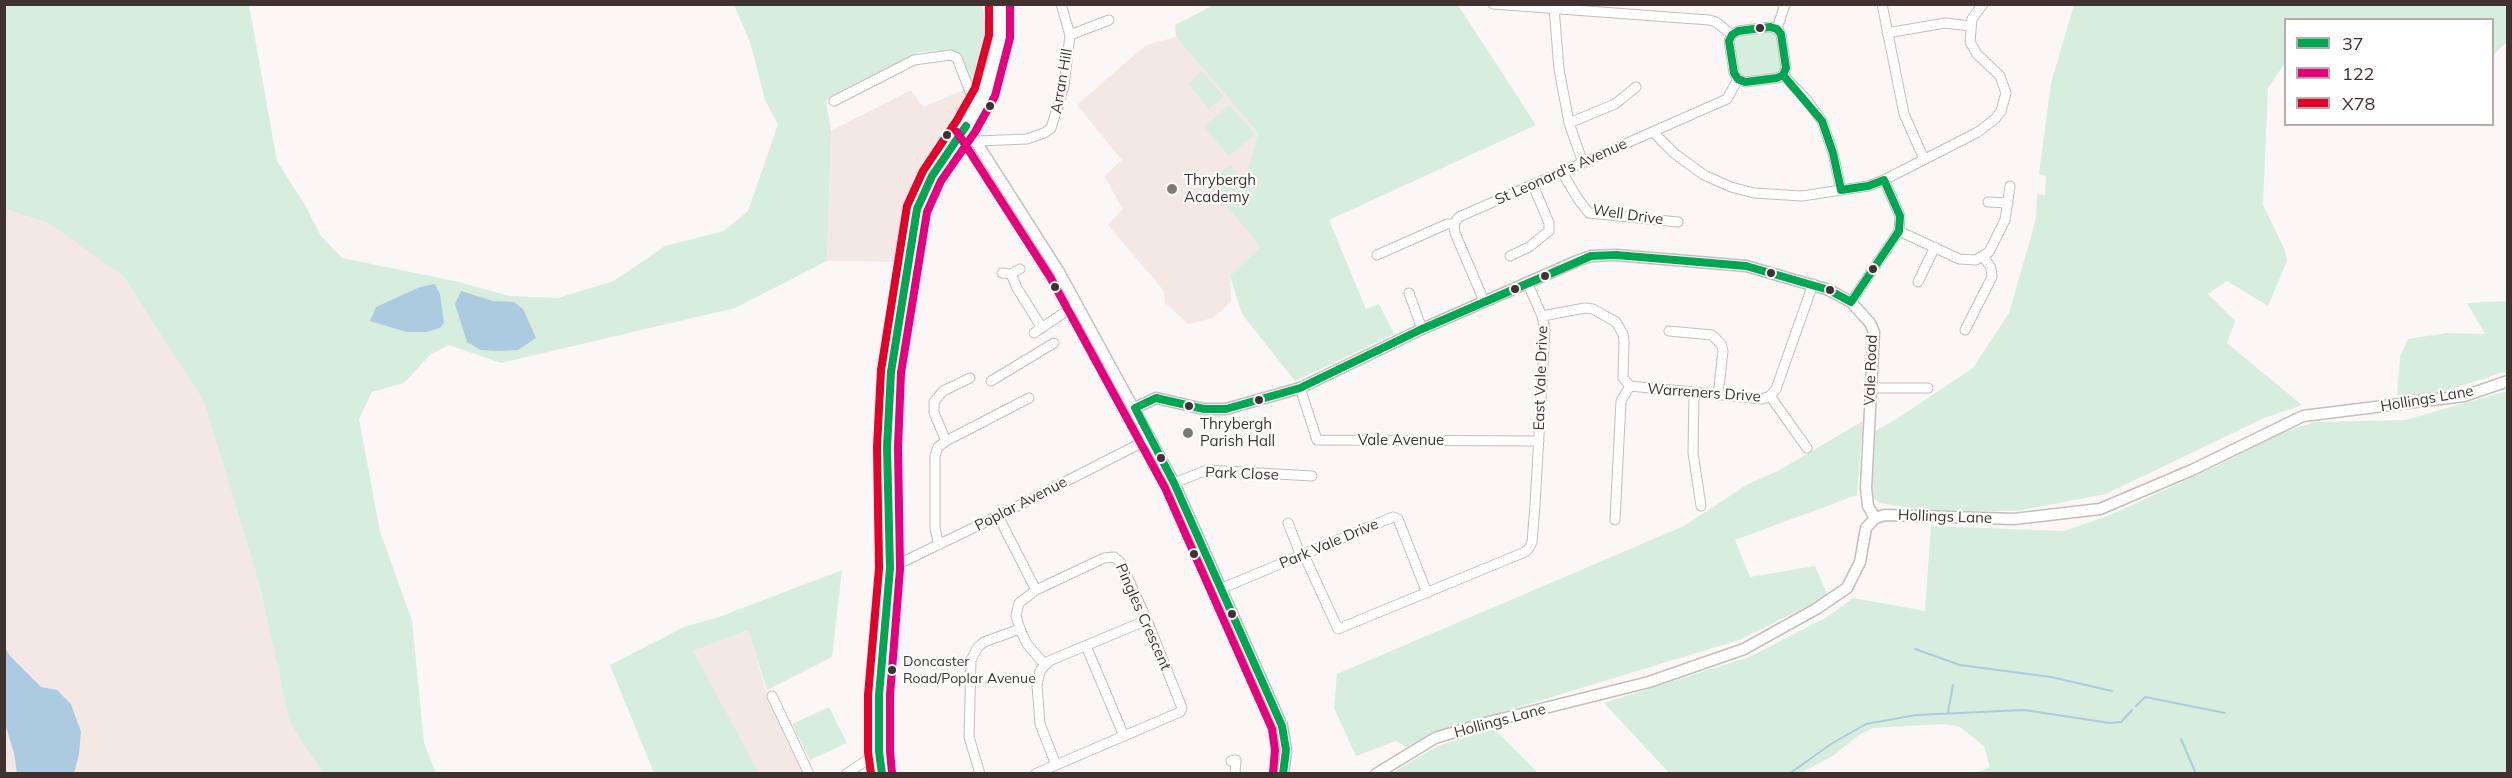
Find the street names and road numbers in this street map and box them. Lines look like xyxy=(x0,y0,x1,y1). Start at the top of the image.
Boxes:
street label: Arran Hill xyxy=(1047,47,1077,115)
street label: St Leonard's Avenue xyxy=(1492,135,1630,209)
street label: Well Drive xyxy=(1591,201,1665,229)
street label: East Vale Drive xyxy=(1530,325,1552,431)
street label: Vale Road xyxy=(1861,334,1881,406)
street label: Warreners Drive xyxy=(1647,380,1761,406)
street label: Hollings Lane xyxy=(2379,382,2475,416)
street label: Vale Avenue xyxy=(1358,431,1444,449)
street label: Park Close xyxy=(1205,464,1279,484)
street label: Poplar Avenue xyxy=(972,473,1070,535)
street label: Hollings Lane xyxy=(1898,506,1992,528)
street label: Park Vale Drive xyxy=(1277,515,1381,573)
street label: Pingles Crescent xyxy=(1111,561,1175,673)
street label: Hollings Lane xyxy=(1452,700,1548,742)

